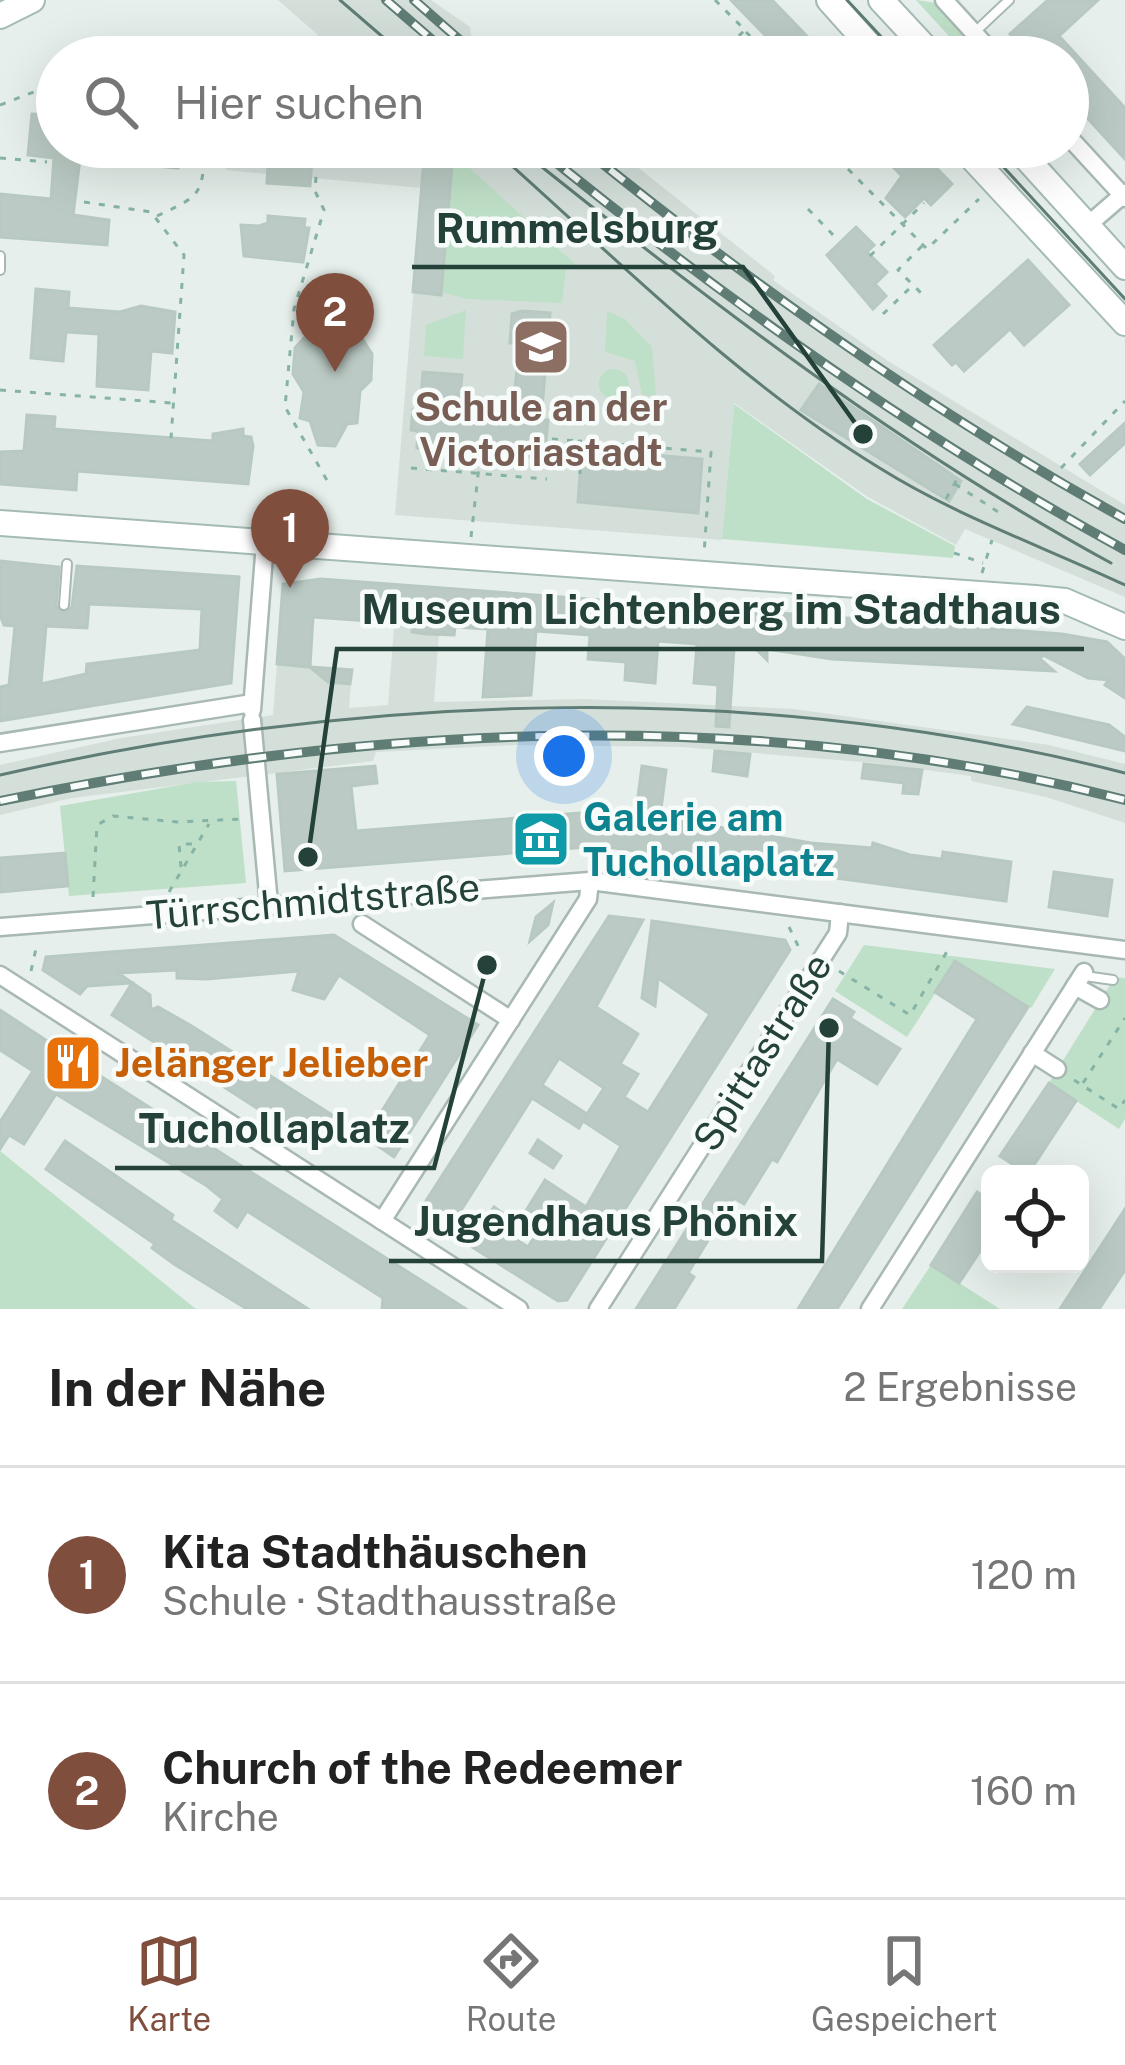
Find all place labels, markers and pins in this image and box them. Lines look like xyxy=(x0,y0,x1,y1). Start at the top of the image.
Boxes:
callout: Rummelsburg xyxy=(412,189,743,267)
pin: 2 xyxy=(296,273,374,372)
school or university icon: Schule an der Victoriastadt xyxy=(510,316,572,378)
place label: Schule an der Victoriastadt xyxy=(414,384,668,475)
pin: 1 xyxy=(251,489,329,588)
callout: Museum Lichtenberg im Stadthaus xyxy=(337,571,1084,649)
place label: Galerie am Tuchollaplatz xyxy=(583,794,835,885)
museum icon: Galerie am Tuchollaplatz xyxy=(510,808,572,870)
restaurant icon: Jelänger Jelieber xyxy=(42,1032,104,1094)
place label: Jelänger Jelieber xyxy=(115,1040,428,1086)
callout: Tuchollaplatz xyxy=(115,1090,434,1168)
callout: Jugendhaus Phönix xyxy=(389,1183,822,1261)

